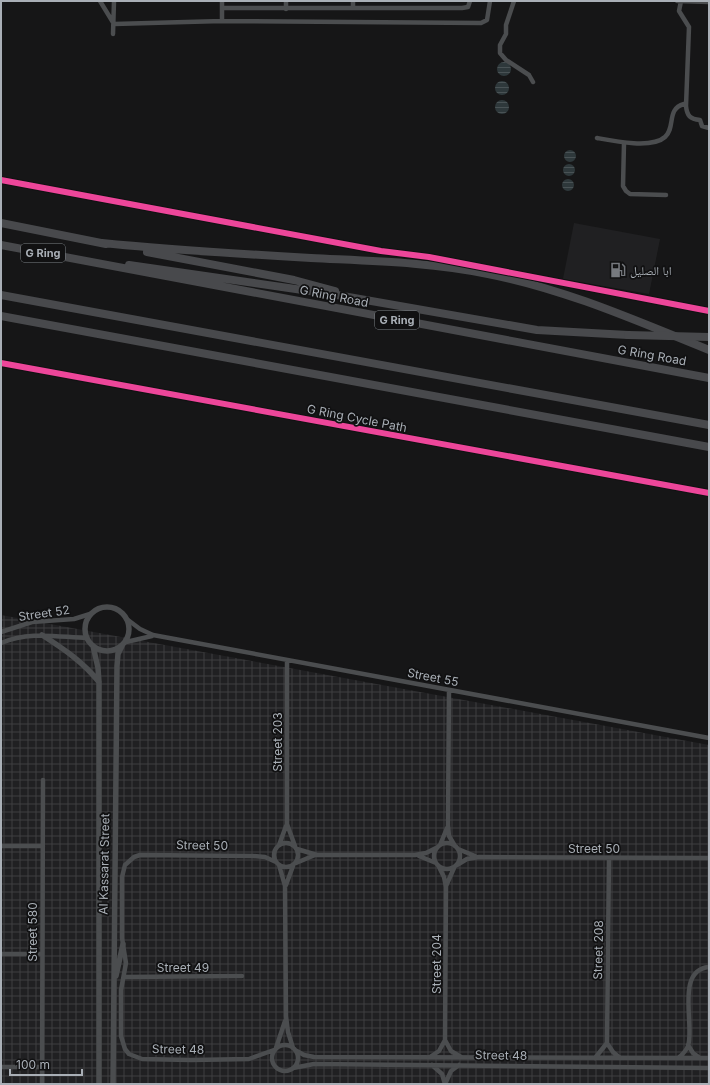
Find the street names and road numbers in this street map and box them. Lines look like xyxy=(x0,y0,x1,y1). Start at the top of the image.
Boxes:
road number: G Ring xyxy=(21,244,65,262)
street label: G Ring Road xyxy=(298,282,370,310)
road number: G Ring xyxy=(375,311,419,329)
street label: G Ring Road xyxy=(616,342,688,368)
street label: G Ring Cycle Path xyxy=(306,401,408,435)
street label: Street 52 xyxy=(17,602,71,624)
street label: Street 55 xyxy=(406,665,460,689)
street label: Street 203 xyxy=(270,712,285,772)
street label: Al Kassarat Street xyxy=(96,813,112,915)
street label: Street 50 xyxy=(176,837,228,853)
street label: Street 50 xyxy=(568,841,620,856)
street label: Street 580 xyxy=(25,902,40,962)
street label: Street 208 xyxy=(590,920,606,980)
street label: Street 204 xyxy=(429,934,444,994)
street label: Street 49 xyxy=(157,960,209,975)
street label: Street 48 xyxy=(152,1041,204,1057)
street label: Street 48 xyxy=(475,1047,527,1063)

